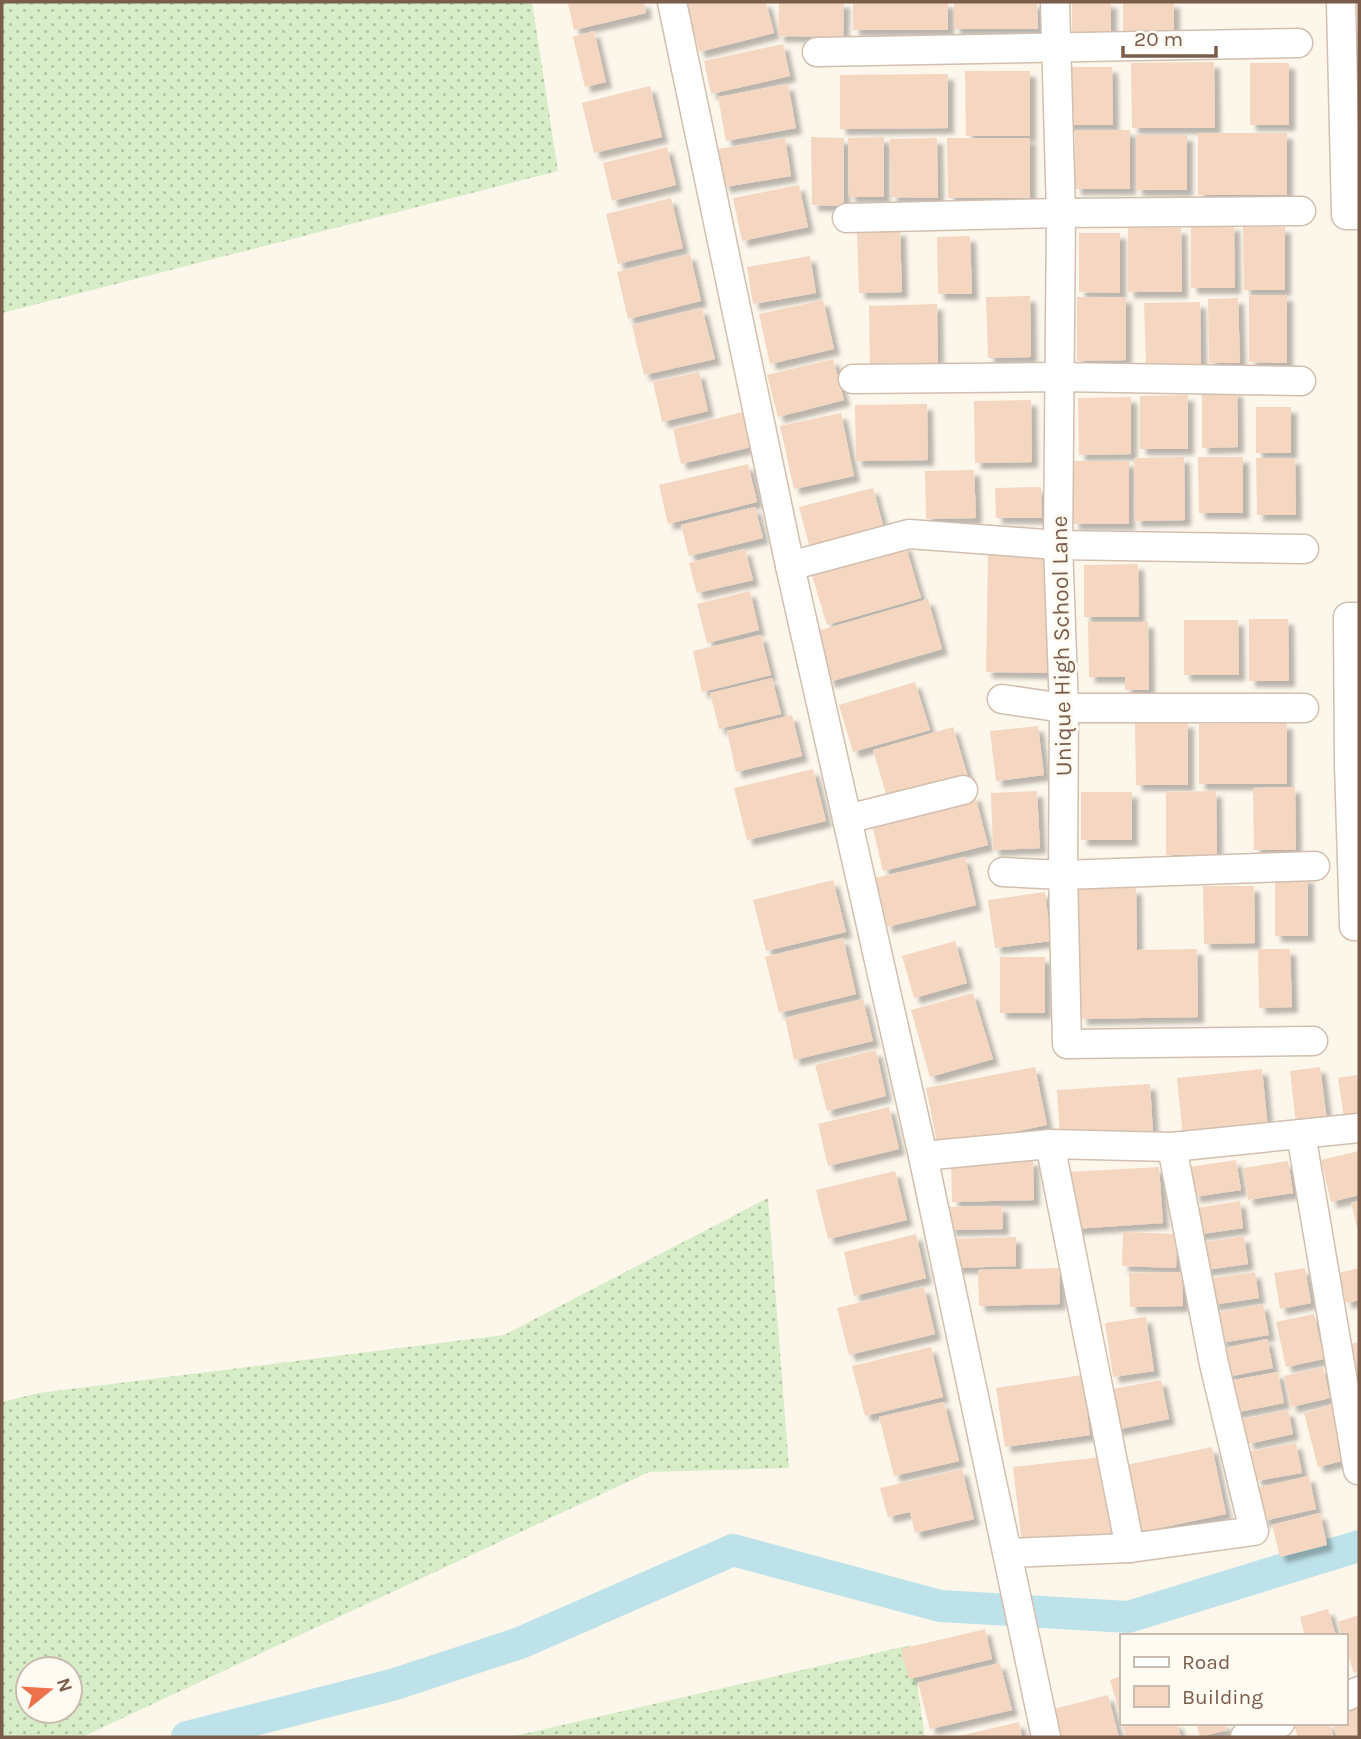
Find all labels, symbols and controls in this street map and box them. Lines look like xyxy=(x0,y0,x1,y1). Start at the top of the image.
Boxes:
scale bar xyxy=(1123,14,1216,58)
text: 20 m xyxy=(1134,27,1183,51)
street label: Unique High School Lane xyxy=(1046,515,1077,777)
legend xyxy=(1120,1634,1347,1725)
text: Road xyxy=(1182,1650,1230,1674)
north arrow xyxy=(14,1655,84,1725)
text: N xyxy=(52,1675,77,1695)
text: Building xyxy=(1182,1685,1263,1709)

